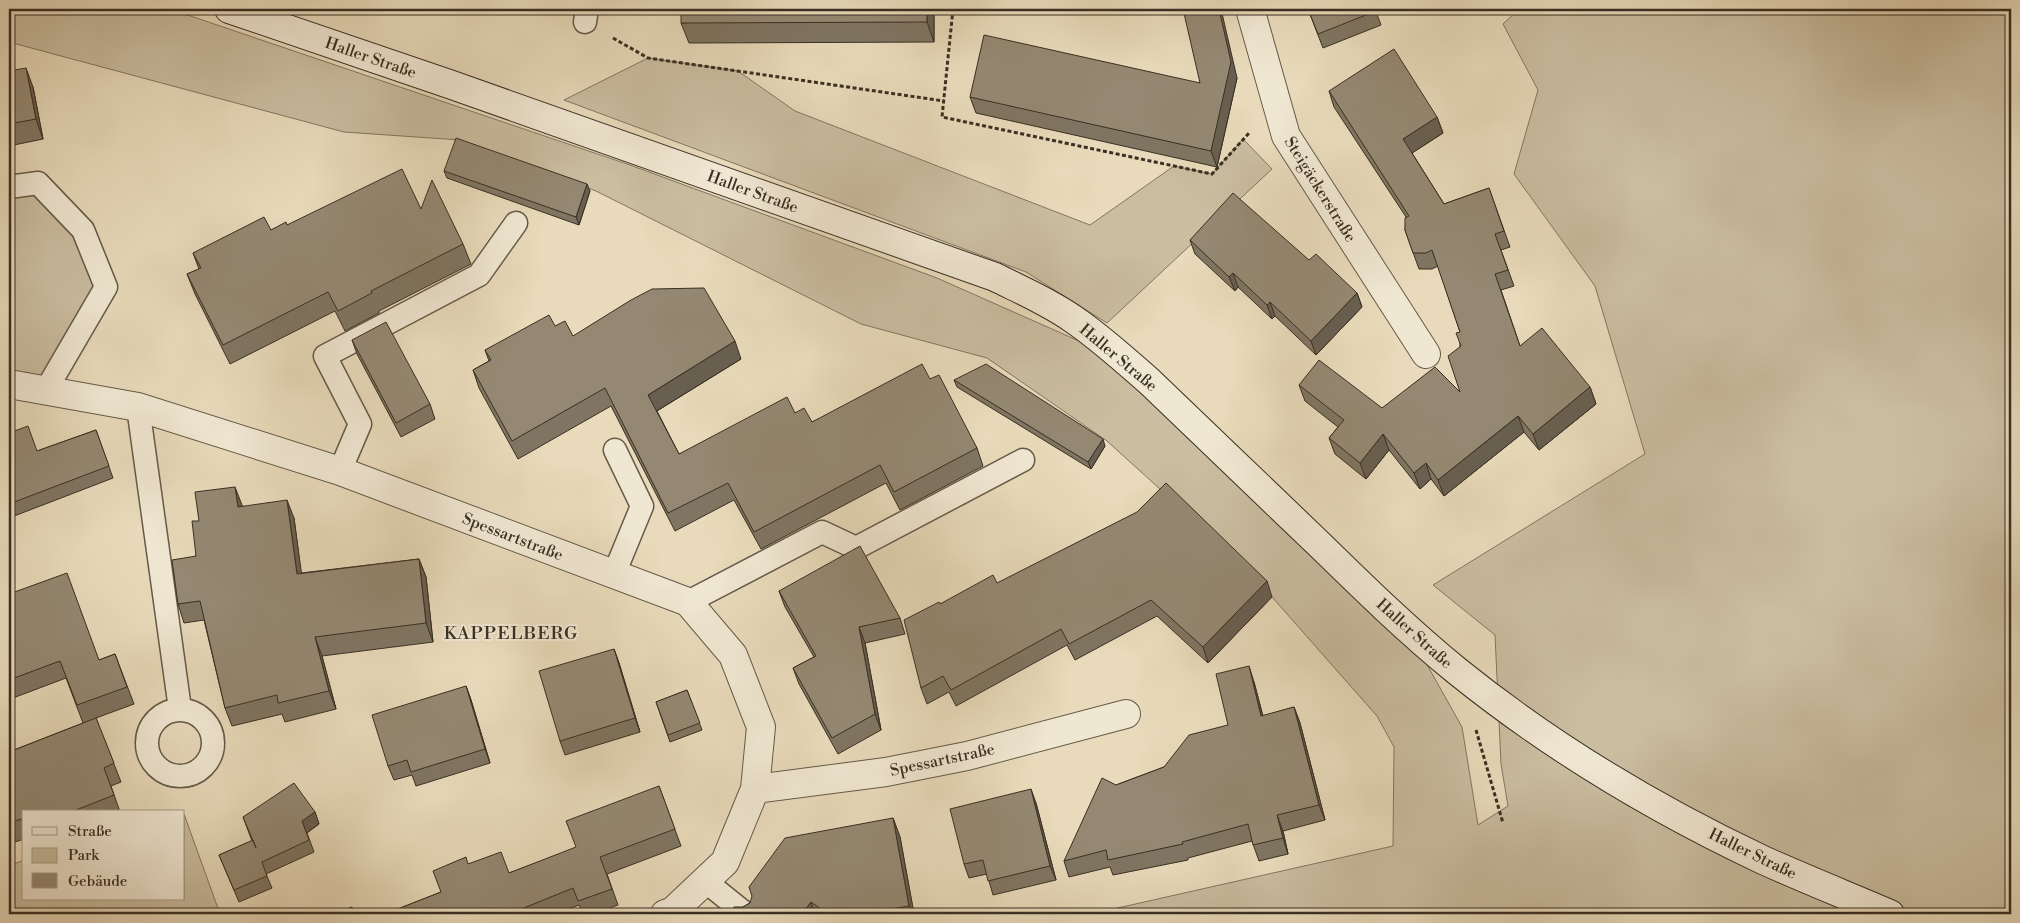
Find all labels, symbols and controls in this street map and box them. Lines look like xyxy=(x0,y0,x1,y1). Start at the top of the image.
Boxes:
street label: Haller Straße xyxy=(322,33,419,83)
street label: Steigäckerstraße xyxy=(1280,133,1361,246)
street label: Haller Straße xyxy=(704,166,801,218)
street label: Haller Straße xyxy=(1075,319,1161,396)
street label: Spessartstraße xyxy=(459,509,566,565)
street label: Haller Straße xyxy=(1372,594,1457,673)
district label: KAPPELBERG xyxy=(444,622,578,645)
street label: Spessartstraße xyxy=(888,739,996,781)
legend xyxy=(22,810,185,900)
text: Straße xyxy=(68,822,112,841)
street label: Haller Straße xyxy=(1705,824,1800,884)
text: Park xyxy=(68,846,100,865)
text: Gebäude xyxy=(68,872,127,891)

